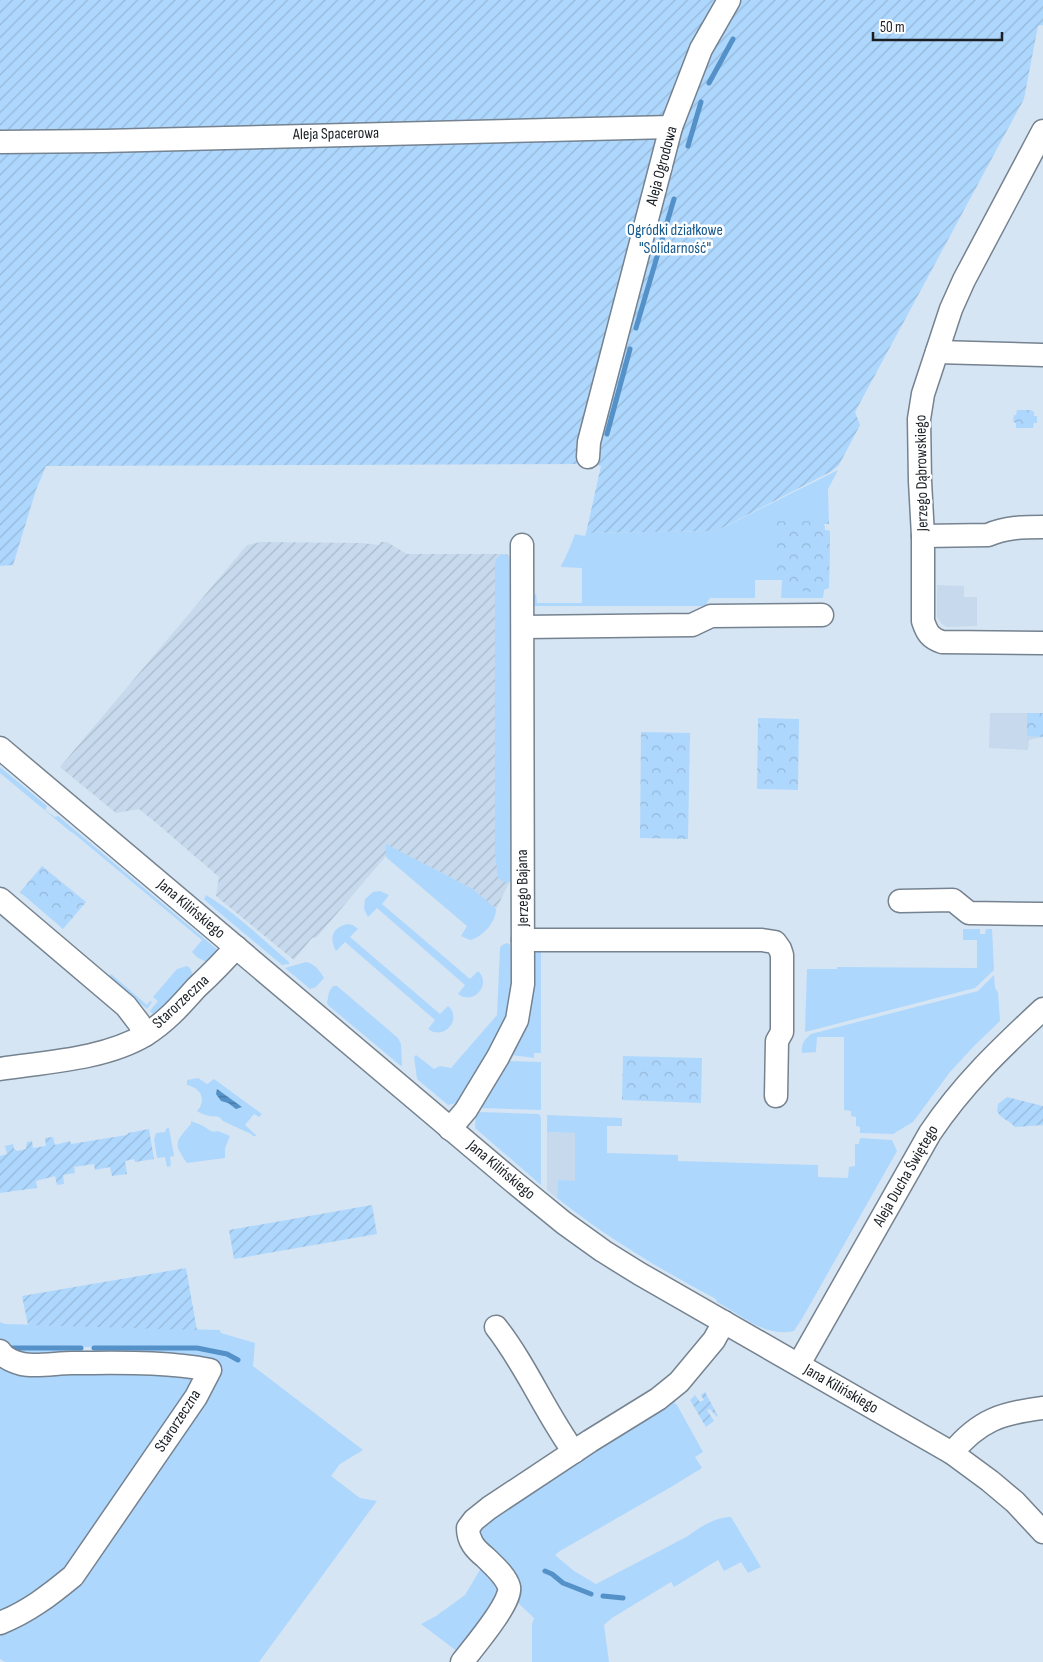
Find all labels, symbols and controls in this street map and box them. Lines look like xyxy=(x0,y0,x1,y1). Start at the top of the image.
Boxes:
scale bar xyxy=(873,10,1002,42)
text: 50 m xyxy=(880,18,905,37)
street label: Aleja Spacerowa xyxy=(292,124,379,144)
street label: Aleja Ogrodowa xyxy=(642,124,682,209)
park label: Ogródki działkowe "Solidarność" xyxy=(627,221,723,258)
street label: Jerzego Dąbrowskiego xyxy=(911,415,933,532)
street label: Jerzego Bajana xyxy=(513,849,533,928)
street label: Jana Kilińskiego xyxy=(152,875,229,943)
street label: Starorzeczna xyxy=(149,971,213,1033)
street label: Aleja Ducha Świętego xyxy=(869,1122,943,1231)
street label: Jana Kilińskiego xyxy=(462,1136,539,1204)
street label: Jana Kilińskiego xyxy=(800,1360,882,1418)
street label: Starorzeczna xyxy=(151,1386,205,1456)

